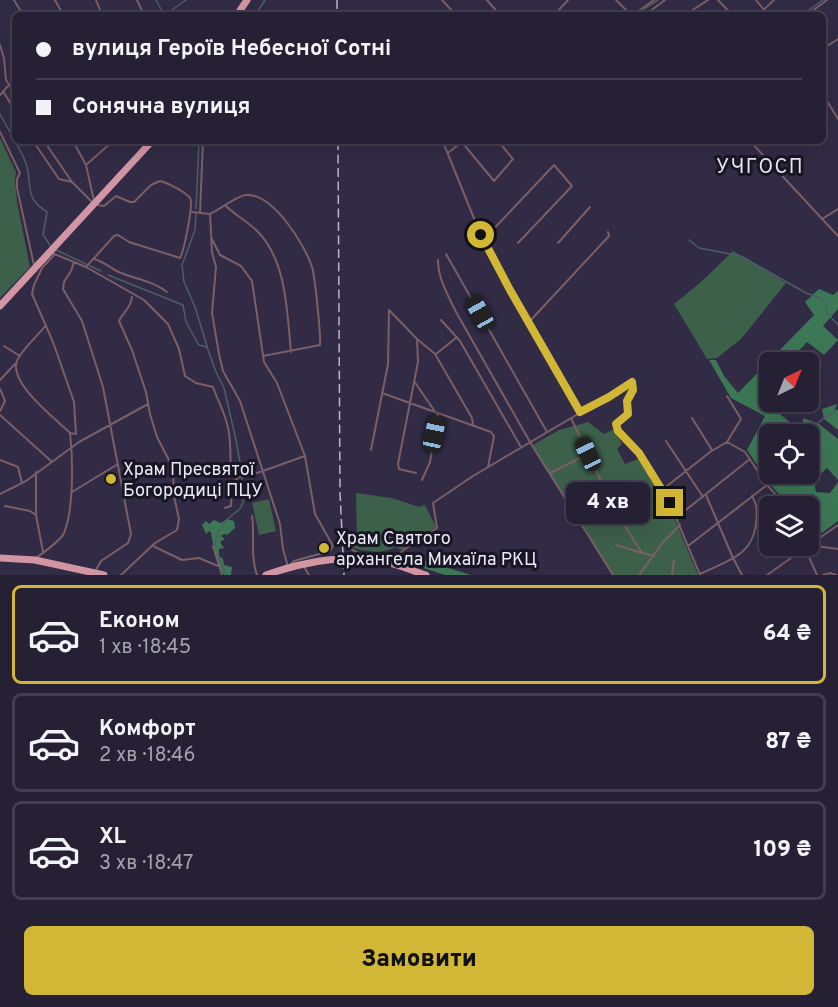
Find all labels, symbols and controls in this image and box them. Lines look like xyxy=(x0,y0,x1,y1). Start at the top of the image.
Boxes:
text: вулиця Героїв Небесної Сотні xyxy=(72,36,391,63)
text: Сонячна вулиця xyxy=(72,94,250,121)
district label: УЧГОСП xyxy=(716,155,804,181)
route start xyxy=(467,221,494,248)
car xyxy=(463,293,497,333)
north arrow xyxy=(759,352,819,412)
map controls xyxy=(759,352,819,556)
car xyxy=(421,415,447,453)
button: locate xyxy=(759,424,819,484)
car xyxy=(572,434,604,474)
place label: Храм Пресвятої Богородиці ПЦУ xyxy=(123,459,263,503)
marker: Храм Пресвятої Богородиці ПЦУ xyxy=(104,472,118,486)
callout: 4 хв xyxy=(565,482,649,524)
route end xyxy=(656,489,683,516)
text: 4 хв xyxy=(587,490,629,516)
button: layers xyxy=(759,496,819,556)
place label: Храм Святого архангела Михаїла РКЦ xyxy=(336,528,537,572)
marker: Храм Святого архангела Михаїла РКЦ xyxy=(317,541,331,555)
icon: car xyxy=(27,608,81,662)
text: Економ xyxy=(99,608,180,635)
text: 64 ₴ xyxy=(763,621,811,648)
text: 1 хв · 18:45 xyxy=(99,635,191,661)
icon: car xyxy=(27,716,81,770)
text: Комфорт xyxy=(99,716,196,743)
text: 87 ₴ xyxy=(765,729,811,756)
text: 2 хв · 18:46 xyxy=(99,743,195,769)
icon: car xyxy=(27,824,81,878)
text: XL xyxy=(99,824,126,851)
text: 109 ₴ xyxy=(754,837,811,864)
text: 3 хв · 18:47 xyxy=(99,851,194,877)
button: Замовити xyxy=(24,926,814,995)

